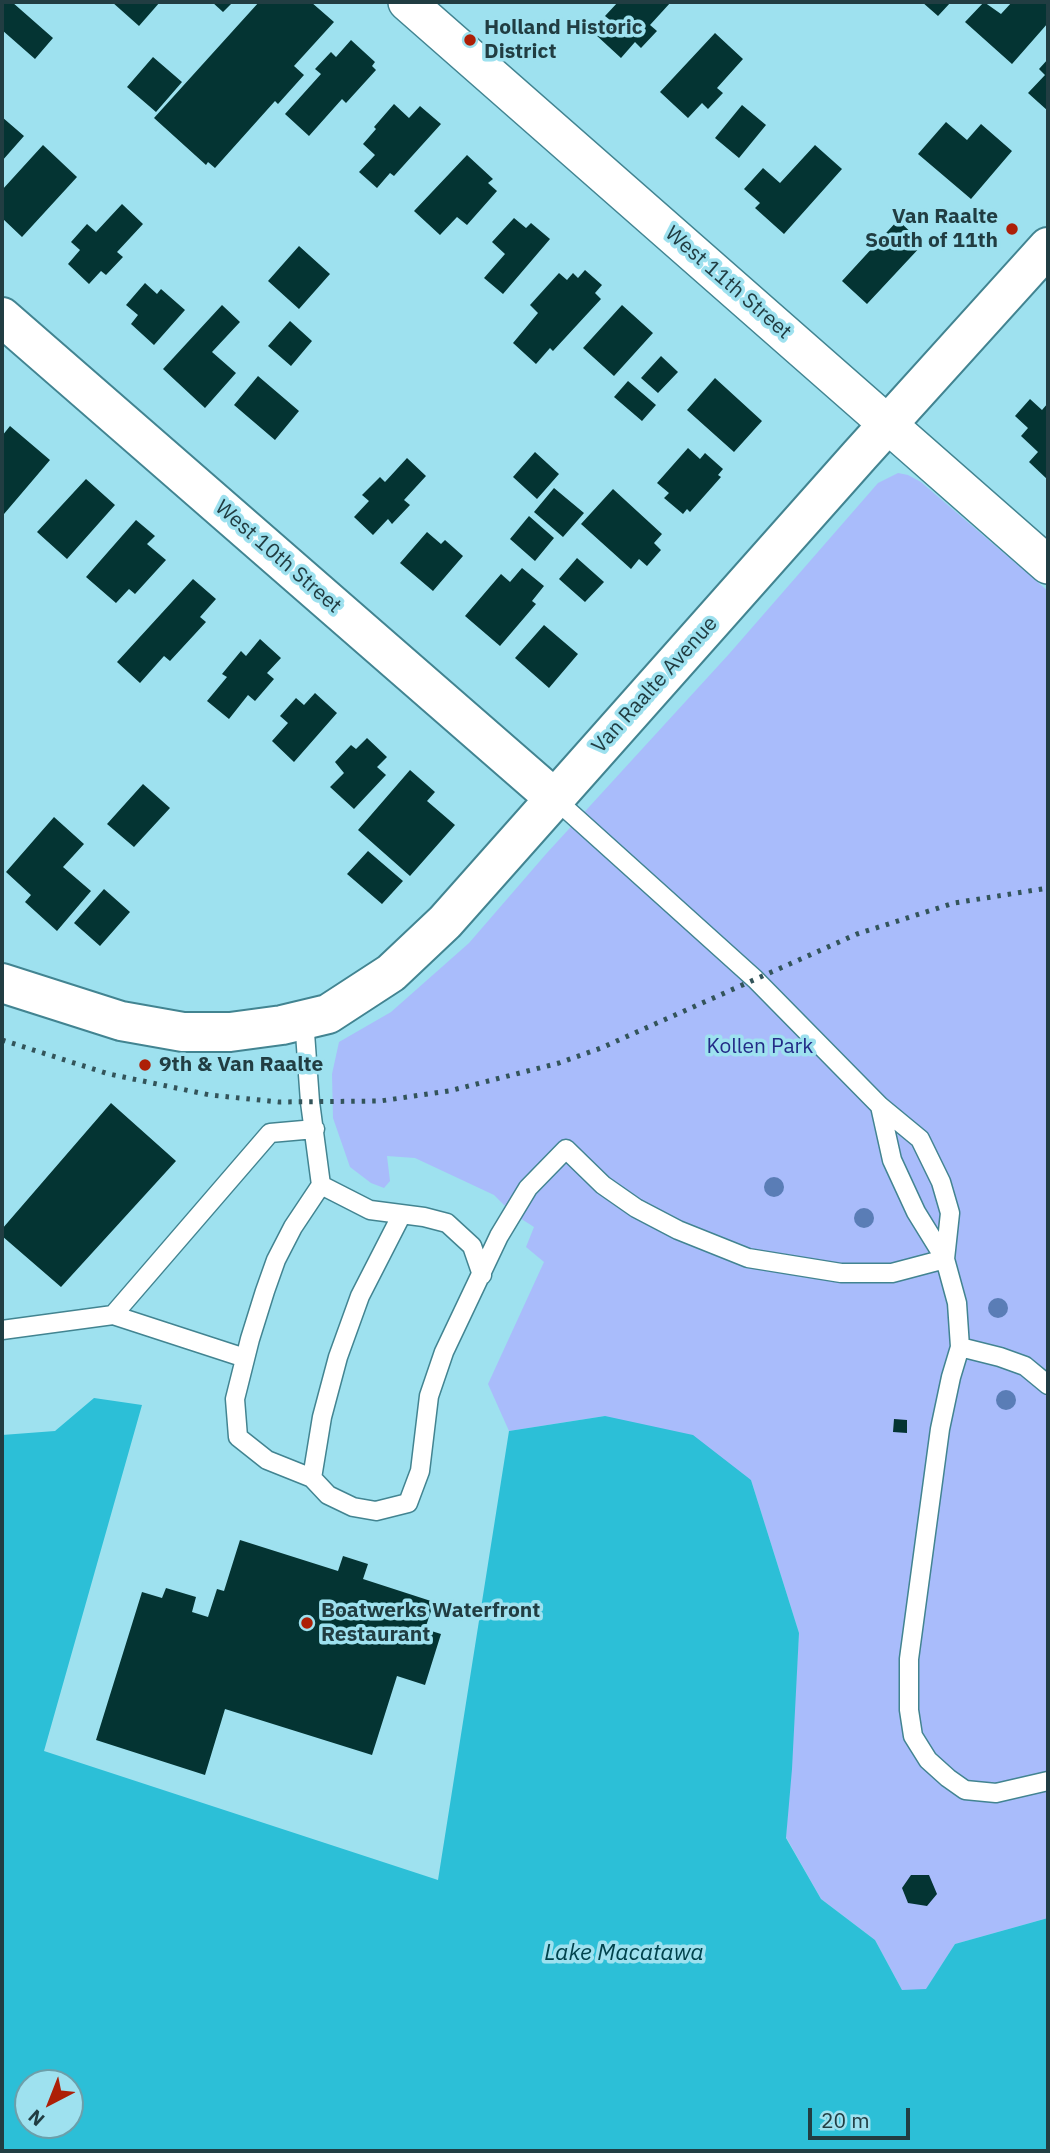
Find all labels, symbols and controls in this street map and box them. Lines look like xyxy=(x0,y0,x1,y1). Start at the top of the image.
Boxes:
place label: Holland Historic District xyxy=(484,15,643,65)
marker: Holland Historic District xyxy=(462,32,478,48)
place label: Van Raalte South of 11th xyxy=(865,204,998,254)
street label: West 11th Street xyxy=(660,221,796,345)
marker: Van Raalte South of 11th xyxy=(1004,221,1020,237)
street label: West 10th Street xyxy=(210,495,346,619)
street label: Van Raalte Avenue xyxy=(587,611,723,759)
park label: Kollen Park xyxy=(707,1034,813,1060)
place label: 9th & Van Raalte xyxy=(159,1052,323,1078)
marker: 9th & Van Raalte xyxy=(137,1057,153,1073)
place label: Boatwerks Waterfront Restaurant xyxy=(321,1598,540,1648)
marker: Boatwerks Waterfront Restaurant xyxy=(299,1615,315,1631)
water label: Lake Macatawa xyxy=(544,1939,704,1967)
north arrow xyxy=(14,2069,84,2139)
scale bar xyxy=(812,2094,914,2138)
text: N xyxy=(23,2105,49,2132)
text: 20 m xyxy=(821,2106,870,2134)

